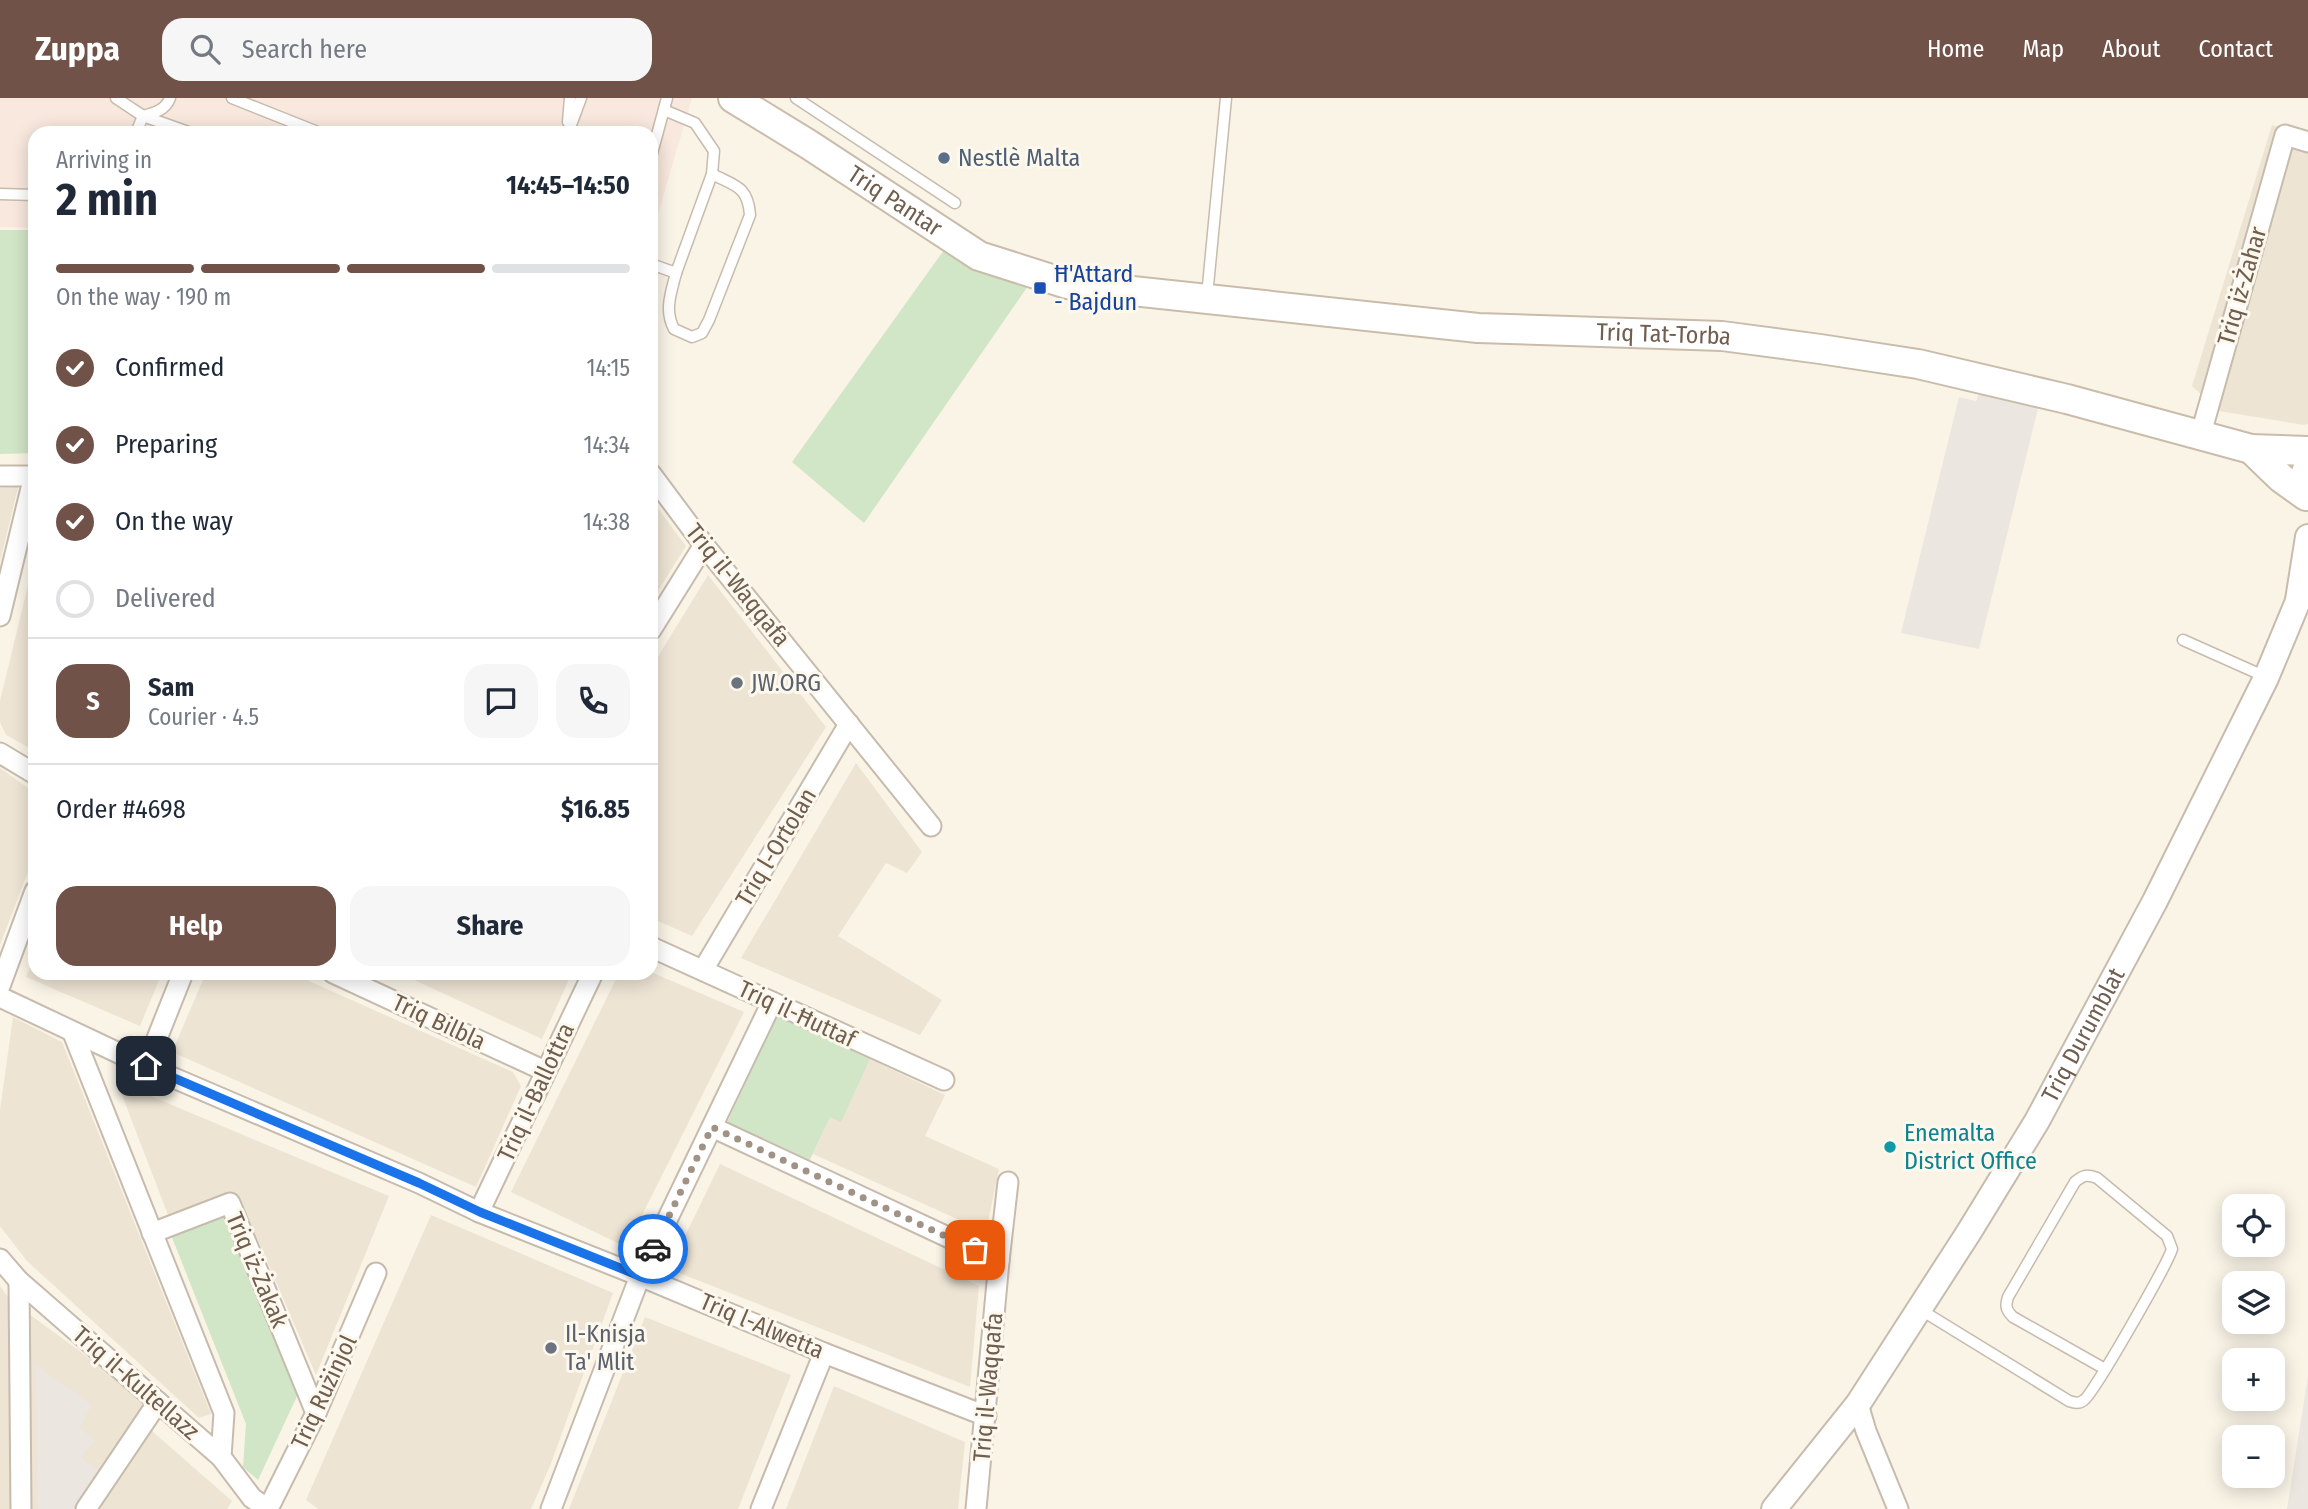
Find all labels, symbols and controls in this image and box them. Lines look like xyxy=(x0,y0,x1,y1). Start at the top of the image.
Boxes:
search box xyxy=(162,18,652,81)
text: Zuppa xyxy=(35,29,120,69)
icon: search xyxy=(186,30,224,68)
text: Search here xyxy=(242,34,367,65)
text: Home xyxy=(1927,35,1984,63)
text: Map xyxy=(2022,35,2064,63)
text: About xyxy=(2102,35,2160,63)
text: Contact xyxy=(2198,35,2273,63)
place label: Nestlè Malta xyxy=(958,144,1080,172)
text: Arriving in xyxy=(56,146,152,174)
marker: Nestlè Malta xyxy=(936,150,952,166)
street label: Triq Pantar xyxy=(843,160,948,242)
text: 14:45–14:50 xyxy=(506,170,630,201)
text: 2 min xyxy=(56,172,158,227)
street label: Triq iż-Żahar xyxy=(2212,223,2272,348)
place label: Ħ'Attard - Bajdun xyxy=(1054,260,1137,316)
marker: Ħ'Attard - Bajdun xyxy=(1032,280,1048,296)
text: On the way · 190 m xyxy=(56,283,231,311)
street label: Triq Tat-Torba xyxy=(1596,318,1733,351)
icon: check xyxy=(56,349,94,387)
text: Confirmed xyxy=(115,352,225,383)
text: 14:15 xyxy=(586,354,630,382)
icon: check xyxy=(56,426,94,464)
text: Preparing xyxy=(115,429,217,460)
text: 14:34 xyxy=(583,431,630,459)
icon: check xyxy=(56,503,94,541)
text: On the way xyxy=(115,506,233,537)
text: 14:38 xyxy=(583,508,630,536)
street label: Triq il-Waqqafa xyxy=(680,518,796,652)
text: Delivered xyxy=(115,583,216,614)
button: chat xyxy=(464,664,538,738)
button: phone xyxy=(556,664,630,738)
place label: JW.ORG xyxy=(751,669,821,697)
text: Sam xyxy=(148,672,194,703)
marker: JW.ORG xyxy=(729,675,745,691)
text: S xyxy=(86,686,100,717)
text: Courier · 4.5 xyxy=(148,703,259,731)
street label: Triq l-Ortolan xyxy=(730,783,822,911)
text: Order #4698 xyxy=(56,794,186,825)
text: $16.85 xyxy=(561,794,630,825)
button: Help xyxy=(56,886,336,966)
button: Share xyxy=(350,886,630,966)
street label: Triq Durumblat xyxy=(2036,963,2131,1107)
street label: Triq il-Ħuttaf xyxy=(734,975,862,1054)
street label: Triq Bilbla xyxy=(388,988,490,1056)
street label: Triq il-Ballottra xyxy=(492,1018,580,1166)
pin xyxy=(116,1036,176,1096)
icon: home xyxy=(127,1047,165,1085)
place label: Enemalta District Office xyxy=(1904,1119,2037,1175)
marker: Enemalta District Office xyxy=(1882,1139,1898,1155)
map controls xyxy=(2222,1194,2285,1488)
button: locate xyxy=(2222,1194,2285,1257)
street label: Triq iż-Żakak xyxy=(220,1208,294,1333)
courier xyxy=(618,1214,688,1284)
pin xyxy=(945,1220,1005,1280)
icon: car xyxy=(634,1230,672,1268)
icon: bag xyxy=(956,1231,994,1269)
button: layers xyxy=(2222,1271,2285,1334)
street label: Triq l-Alwetta xyxy=(696,1287,828,1365)
street label: Triq il-Waqqafa xyxy=(968,1311,1008,1463)
place label: Il-Knisja Ta' Mlit xyxy=(565,1320,646,1376)
street label: Triq il-Kultellazz xyxy=(67,1321,205,1445)
street label: Triq Rużinjol xyxy=(286,1331,362,1453)
marker: Il-Knisja Ta' Mlit xyxy=(543,1340,559,1356)
button: + xyxy=(2222,1348,2285,1411)
button: − xyxy=(2222,1425,2285,1488)

